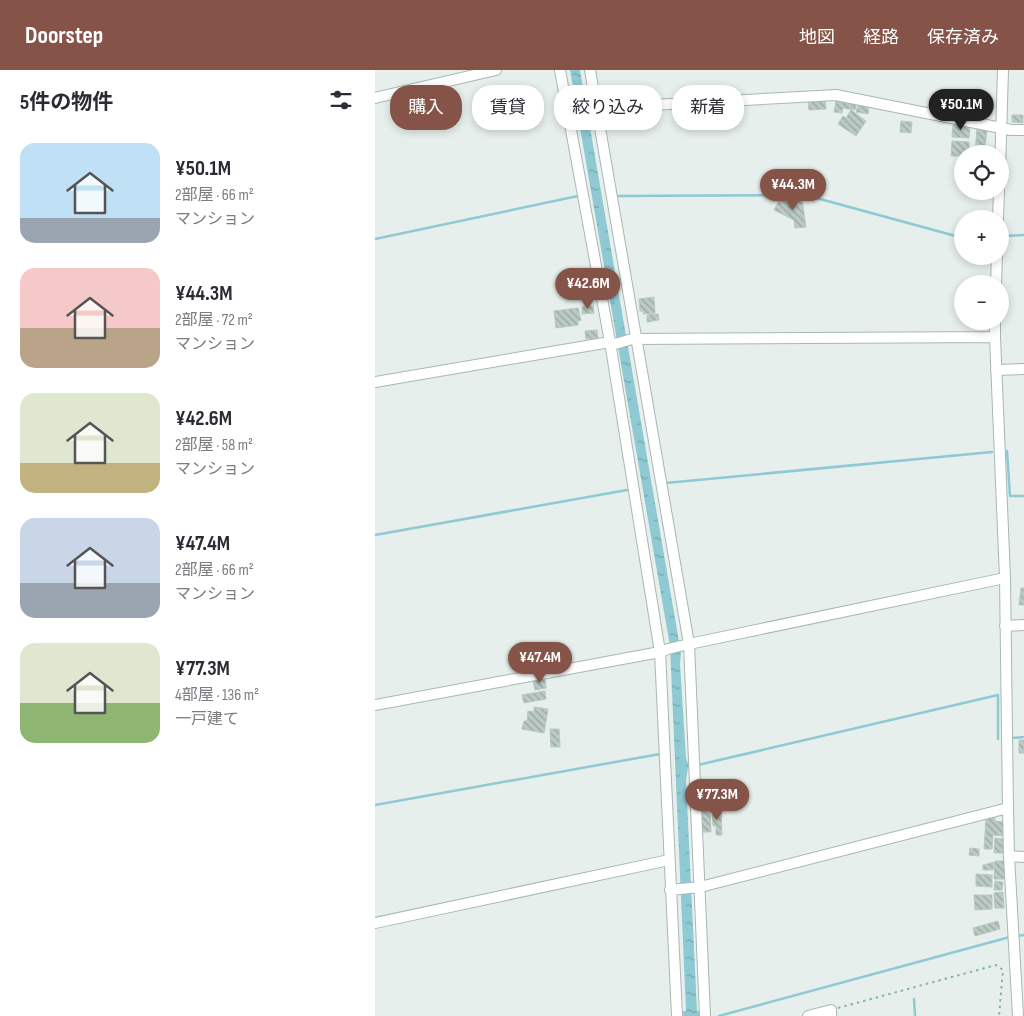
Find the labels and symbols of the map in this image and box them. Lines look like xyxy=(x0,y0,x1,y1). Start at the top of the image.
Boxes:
pin: ¥50.1M xyxy=(920,88,1002,131)
pin: ¥44.3M xyxy=(752,168,834,211)
pin: ¥42.6M xyxy=(547,268,629,310)
pin: ¥47.4M xyxy=(499,642,581,684)
pin: ¥77.3M xyxy=(676,778,758,821)

